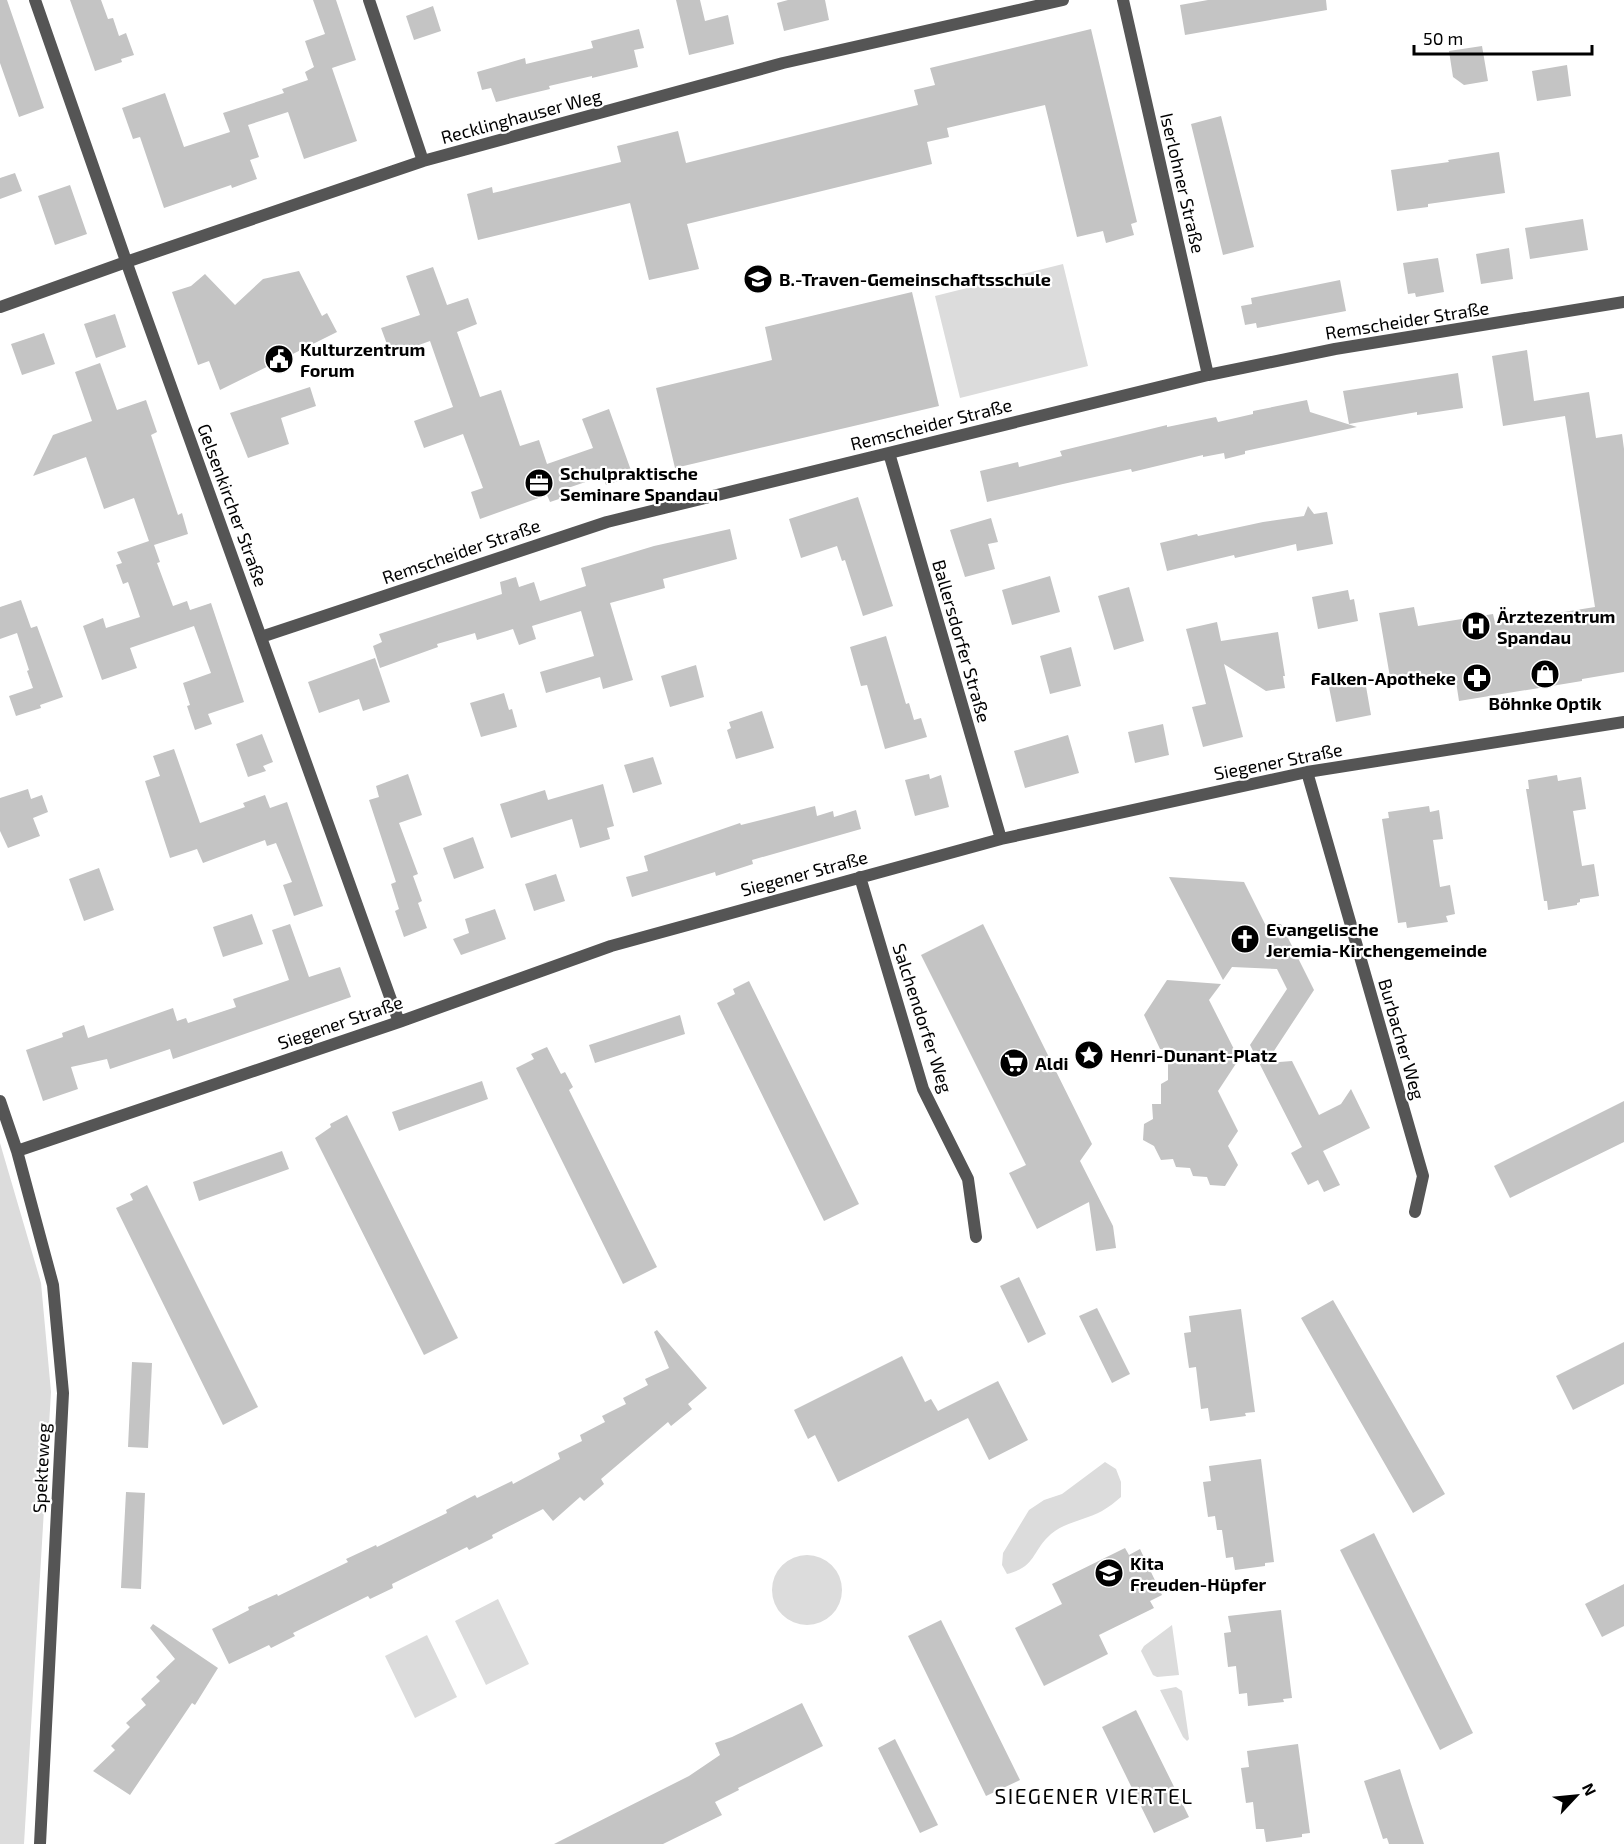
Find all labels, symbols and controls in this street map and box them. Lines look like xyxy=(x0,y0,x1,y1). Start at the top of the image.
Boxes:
scale bar xyxy=(1414,18,1592,56)
text: 50 m xyxy=(1423,27,1463,49)
street label: Recklinghauser Weg xyxy=(438,84,604,148)
street label: Iserlohner Straße xyxy=(1156,111,1210,255)
school or university icon: B.-Traven-Gemeinschaftsschule xyxy=(742,263,774,295)
place label: B.-Traven-Gemeinschaftsschule xyxy=(779,268,1051,290)
street label: Remscheider Straße xyxy=(1323,296,1491,344)
place label: Kulturzentrum Forum xyxy=(300,338,425,381)
public building icon: Kulturzentrum Forum xyxy=(263,343,295,375)
street label: Remscheider Straße xyxy=(848,393,1014,455)
street label: Gelsenkircher Straße xyxy=(193,421,273,589)
place label: Schulpraktische Seminare Spandau xyxy=(560,462,718,505)
office icon: Schulpraktische Seminare Spandau xyxy=(523,467,555,499)
street label: Remscheider Straße xyxy=(379,514,543,588)
street label: Ballersdorfer Straße xyxy=(928,557,996,725)
place label: Ärztezentrum Spandau xyxy=(1497,605,1615,648)
hospital icon: Ärztezentrum Spandau xyxy=(1460,610,1492,642)
shop icon: Böhnke Optik xyxy=(1529,658,1561,690)
pharmacy icon: Falken-Apotheke xyxy=(1461,662,1493,694)
place label: Falken-Apotheke xyxy=(1311,667,1456,689)
place label: Böhnke Optik xyxy=(1488,692,1602,714)
street label: Siegener Straße xyxy=(1212,738,1344,784)
street label: Siegener Straße xyxy=(738,845,870,901)
place label: Evangelische Jeremia-Kirchengemeinde xyxy=(1266,918,1487,961)
church icon: Evangelische Jeremia-Kirchengemeinde xyxy=(1229,923,1261,955)
street label: Salchendorfer Weg xyxy=(888,940,958,1096)
street label: Burbacher Weg xyxy=(1374,976,1430,1102)
street label: Siegener Straße xyxy=(275,990,405,1054)
place icon: Henri-Dunant-Platz xyxy=(1073,1039,1105,1071)
place label: Henri-Dunant-Platz xyxy=(1110,1044,1277,1066)
supermarket icon: Aldi xyxy=(998,1047,1030,1079)
place label: Aldi xyxy=(1035,1052,1068,1074)
street label: Spekteweg xyxy=(28,1422,54,1514)
place label: Kita Freuden-Hüpfer xyxy=(1130,1552,1267,1595)
school or university icon: Kita Freuden-Hüpfer xyxy=(1093,1557,1125,1589)
north arrow xyxy=(1546,1766,1606,1826)
text: N xyxy=(1579,1780,1601,1799)
district label: SIEGENER VIERTEL xyxy=(994,1783,1194,1808)

